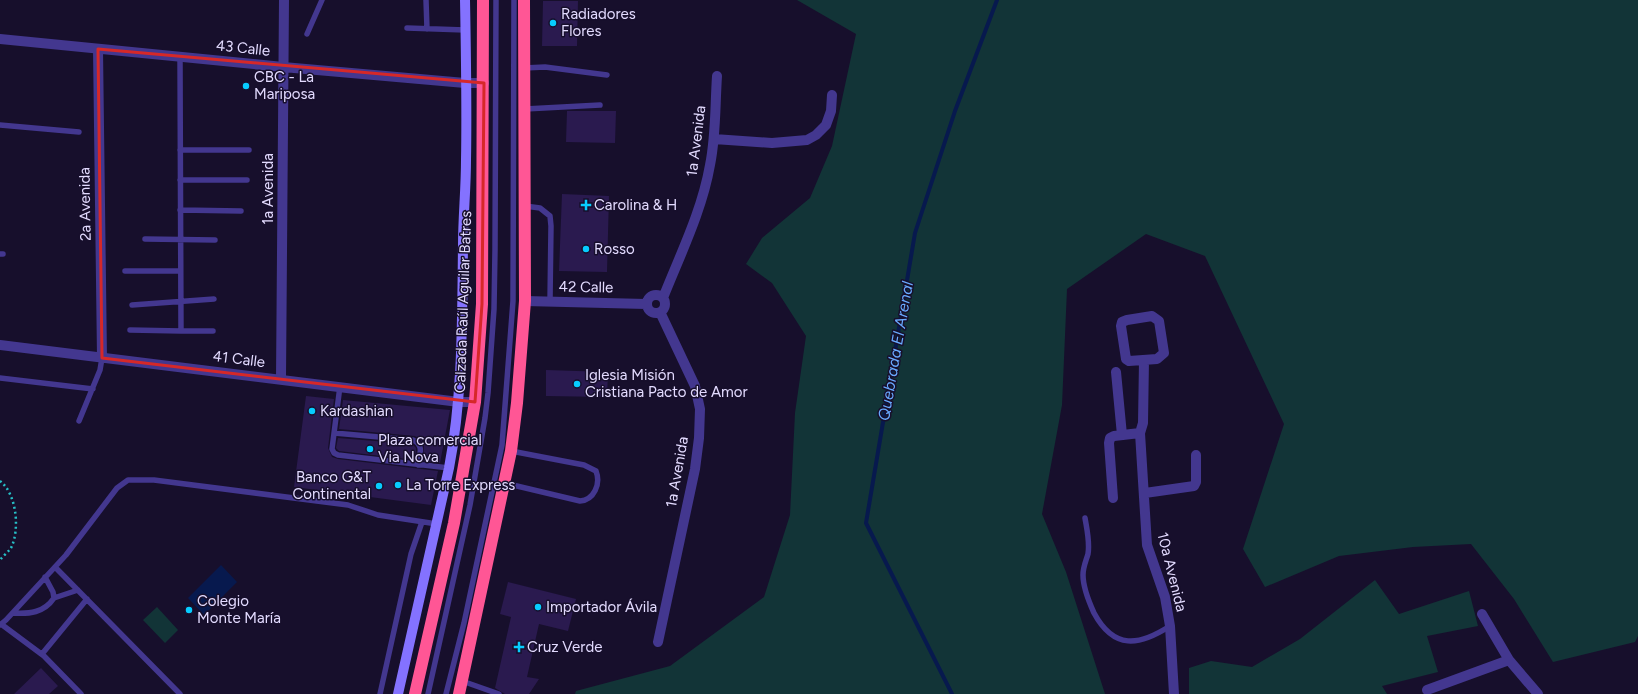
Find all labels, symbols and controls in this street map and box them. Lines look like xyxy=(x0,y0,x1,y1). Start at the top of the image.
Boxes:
place label: Radiadores Flores xyxy=(561,5,636,40)
marker: Radiadores Flores xyxy=(548,18,558,28)
street label: 43 Calle xyxy=(215,36,271,60)
place label: CBC - La Mariposa xyxy=(254,68,315,103)
marker: CBC - La Mariposa xyxy=(241,81,251,91)
street label: 1a Avenida xyxy=(683,104,709,178)
street label: 1a Avenida xyxy=(259,153,277,225)
street label: 2a Avenida xyxy=(75,167,95,241)
place label: Carolina & H xyxy=(594,196,677,214)
marker: Carolina & H xyxy=(581,200,591,210)
street label: Calzada Raúl Aguilar Batres xyxy=(451,210,475,394)
place label: Rosso xyxy=(594,240,635,258)
marker: Rosso xyxy=(581,244,591,254)
street label: 42 Calle xyxy=(559,278,613,296)
water label: Quebrada El Arenal xyxy=(874,280,917,422)
street label: 41 Calle xyxy=(212,347,266,371)
place label: Iglesia Misión Cristiana Pacto de Amor xyxy=(585,366,748,401)
marker: Iglesia Misión Cristiana Pacto de Amor xyxy=(572,379,582,389)
place label: Kardashian xyxy=(320,402,393,420)
marker: Kardashian xyxy=(307,406,317,416)
place label: Plaza comercial Via Nova xyxy=(378,431,482,466)
street label: 1a Avenida xyxy=(662,435,692,509)
marker: Plaza comercial Via Nova xyxy=(365,444,375,454)
place label: Banco G&T Continental xyxy=(292,468,372,503)
place label: La Torre Express xyxy=(406,476,515,494)
marker: La Torre Express xyxy=(393,480,403,490)
marker: Banco G&T Continental xyxy=(374,481,384,491)
street label: 10a Avenida xyxy=(1153,530,1191,614)
place label: Colegio Monte María xyxy=(197,592,281,627)
place label: Importador Ávila xyxy=(546,598,657,616)
marker: Importador Ávila xyxy=(533,602,543,612)
marker: Colegio Monte María xyxy=(184,605,194,615)
place label: Cruz Verde xyxy=(527,638,602,656)
marker: Cruz Verde xyxy=(514,642,524,652)

